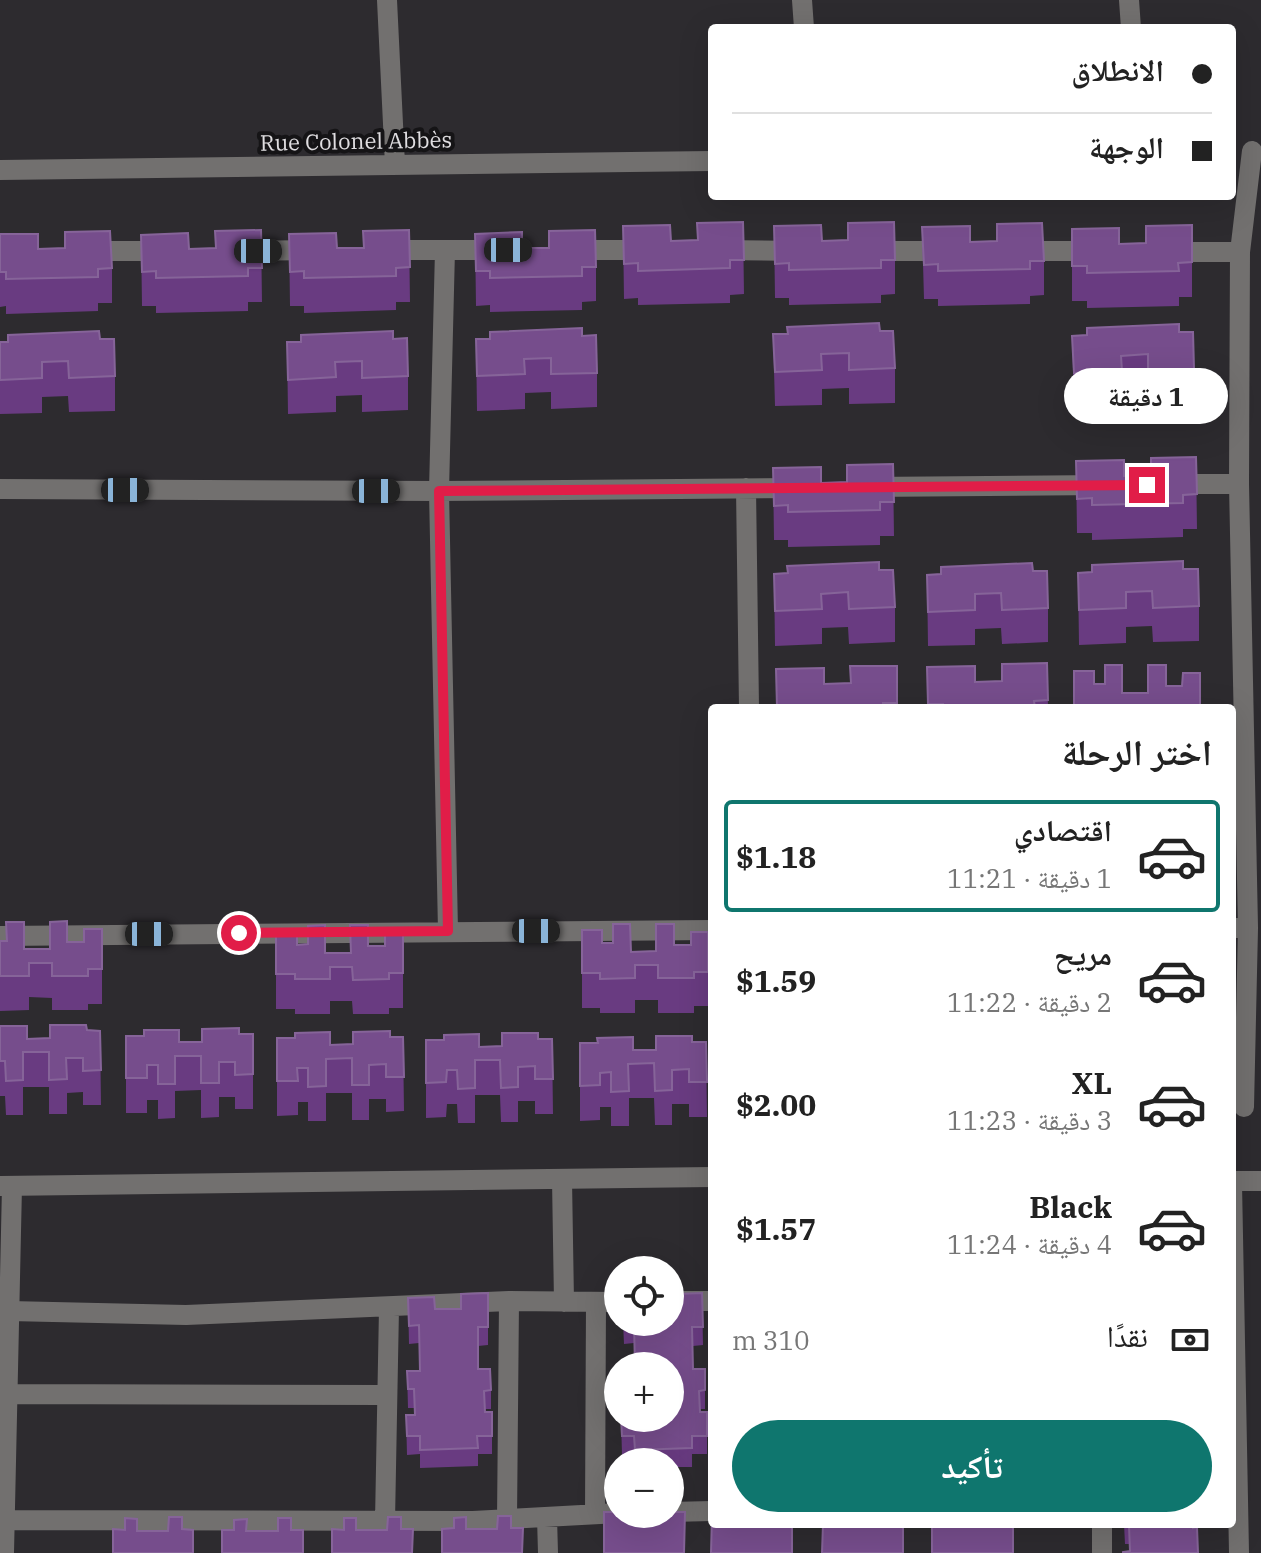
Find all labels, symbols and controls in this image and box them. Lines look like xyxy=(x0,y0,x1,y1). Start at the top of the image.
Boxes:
text: الانطلاق xyxy=(1071,50,1164,89)
street label: Rue Colonel Abbès xyxy=(260,124,452,157)
text: الوجهة xyxy=(1089,127,1164,166)
car xyxy=(484,238,532,262)
car xyxy=(234,239,282,263)
callout: 1 دقيقة xyxy=(1065,369,1229,425)
text: 1 دقيقة xyxy=(1108,379,1184,413)
route end xyxy=(1129,467,1165,503)
car xyxy=(101,478,149,502)
car xyxy=(352,479,400,503)
text: اختر الرحلة xyxy=(1062,728,1212,775)
text: اقتصادي xyxy=(1014,810,1112,849)
icon: car xyxy=(1136,820,1208,892)
text: $1.18 xyxy=(736,837,816,876)
text: 1 دقيقة · 11:21 xyxy=(947,861,1112,895)
route start xyxy=(221,915,257,951)
car xyxy=(512,919,560,943)
car xyxy=(125,922,173,946)
text: مريح xyxy=(1054,934,1112,973)
icon: car xyxy=(1136,944,1208,1016)
text: $1.59 xyxy=(736,961,816,1000)
text: 2 دقيقة · 11:22 xyxy=(947,985,1112,1019)
text: XL xyxy=(1072,1063,1112,1102)
icon: car xyxy=(1136,1068,1208,1140)
text: $2.00 xyxy=(736,1085,816,1124)
text: 3 دقيقة · 11:23 xyxy=(947,1103,1112,1137)
text: Black xyxy=(1029,1187,1112,1226)
icon: car xyxy=(1136,1192,1208,1264)
text: $1.57 xyxy=(736,1209,816,1248)
text: 4 دقيقة · 11:24 xyxy=(947,1227,1112,1261)
map controls xyxy=(604,1256,684,1528)
button: locate xyxy=(604,1256,684,1336)
text: نقدًا xyxy=(1107,1316,1148,1355)
icon: cash xyxy=(1168,1318,1212,1362)
text: 310 m xyxy=(732,1323,810,1357)
button: + xyxy=(604,1352,684,1432)
button: تأكيد xyxy=(732,1420,1212,1512)
button: − xyxy=(604,1448,684,1528)

